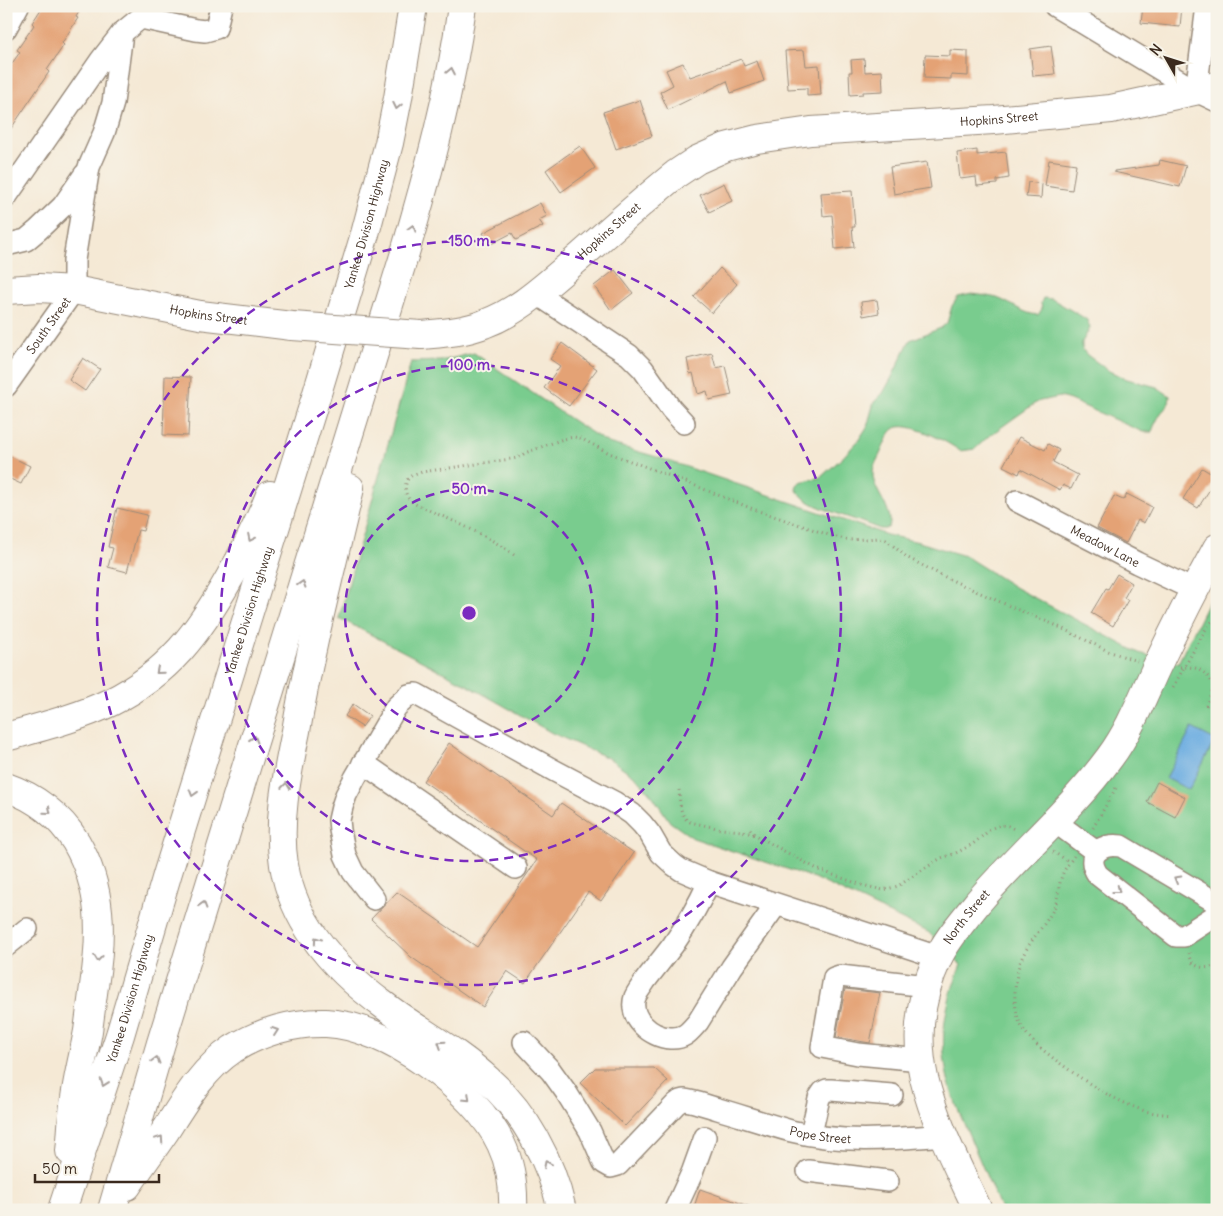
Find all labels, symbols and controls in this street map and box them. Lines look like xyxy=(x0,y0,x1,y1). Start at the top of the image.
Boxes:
north arrow xyxy=(1140,32,1190,82)
text: N xyxy=(1146,40,1166,59)
one-way arrow xyxy=(445,66,456,75)
one-way arrow xyxy=(392,102,402,111)
street label: Hopkins Street xyxy=(960,108,1039,129)
street label: Yankee Division Highway xyxy=(341,158,391,291)
street label: Hopkins Street xyxy=(574,199,643,262)
one-way arrow xyxy=(406,224,417,233)
text: 150 m xyxy=(448,231,490,250)
street label: South Street xyxy=(23,294,74,357)
street label: Hopkins Street xyxy=(168,301,248,328)
text: 100 m xyxy=(448,355,490,374)
text: 50 m xyxy=(451,479,487,498)
street label: Meadow Lane xyxy=(1068,522,1142,570)
one-way arrow xyxy=(246,533,257,542)
street label: Yankee Division Highway xyxy=(222,544,276,677)
one-way arrow xyxy=(297,581,307,589)
centre of rings xyxy=(460,604,478,622)
one-way arrow xyxy=(156,665,165,674)
one-way arrow xyxy=(249,736,259,744)
one-way arrow xyxy=(280,782,291,790)
one-way arrow xyxy=(188,789,198,797)
one-way arrow xyxy=(43,805,52,814)
one-way arrow xyxy=(1173,875,1182,885)
one-way arrow xyxy=(1111,884,1120,893)
street label: North Street xyxy=(940,886,992,947)
one-way arrow xyxy=(198,901,208,910)
street label: Yankee Division Highway xyxy=(103,932,156,1065)
one-way arrow xyxy=(314,936,323,946)
one-way arrow xyxy=(93,955,104,963)
one-way arrow xyxy=(270,1027,278,1037)
one-way arrow xyxy=(438,1040,447,1050)
one-way arrow xyxy=(150,1057,160,1065)
one-way arrow xyxy=(100,1078,110,1086)
one-way arrow xyxy=(461,1092,470,1101)
street label: Pope Street xyxy=(788,1123,851,1146)
one-way arrow xyxy=(153,1135,163,1144)
scale bar xyxy=(35,1151,159,1183)
text: 50 m xyxy=(42,1159,77,1178)
one-way arrow xyxy=(543,1160,553,1169)

